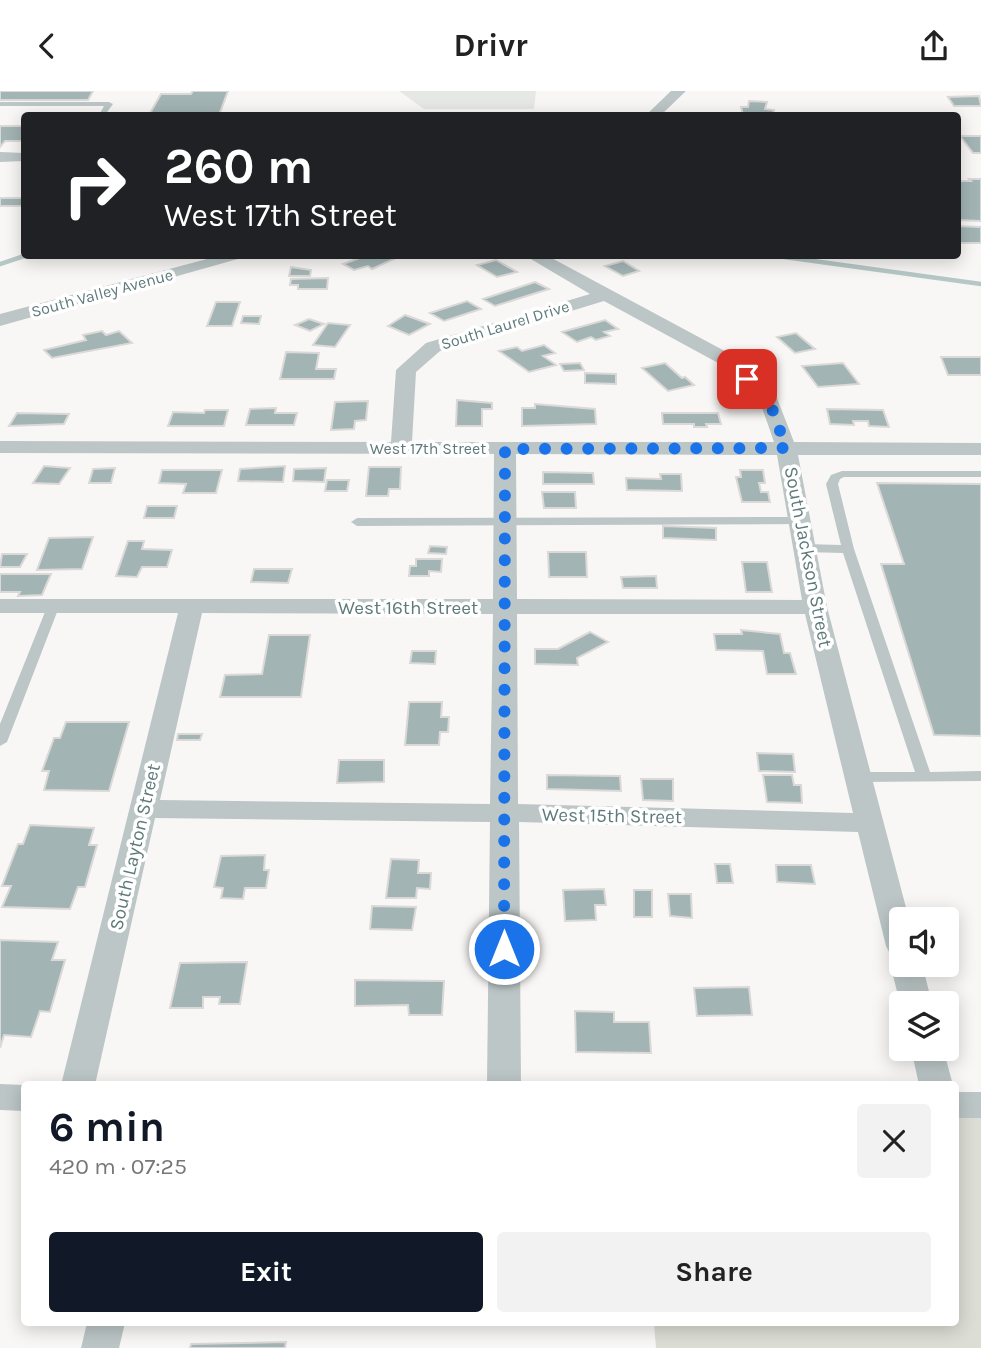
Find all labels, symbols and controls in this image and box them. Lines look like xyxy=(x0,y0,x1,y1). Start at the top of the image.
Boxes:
icon: back xyxy=(28,27,66,65)
text: Drivr xyxy=(453,27,528,64)
icon: share xyxy=(915,27,953,65)
text: 260 m xyxy=(164,138,313,195)
icon: right xyxy=(49,140,140,231)
text: West 17th Street xyxy=(164,197,397,234)
street label: South Valley Avenue xyxy=(29,265,175,321)
street label: South Laurel Drive xyxy=(439,296,571,354)
pin xyxy=(717,349,777,409)
icon: arrive xyxy=(728,360,766,398)
street label: West 17th Street xyxy=(370,439,486,458)
street label: South Jackson Street xyxy=(780,465,836,649)
street label: West 16th Street xyxy=(338,597,478,619)
street label: South Layton Street xyxy=(105,762,165,932)
street label: West 15th Street xyxy=(542,804,682,828)
map controls xyxy=(889,907,959,1061)
button: sound xyxy=(889,907,959,977)
position arrow xyxy=(467,912,541,986)
button: layers xyxy=(889,991,959,1061)
text: 6 min xyxy=(49,1102,165,1152)
button: close xyxy=(857,1104,931,1178)
text: 420 m · 07:25 xyxy=(49,1153,187,1180)
button: Exit xyxy=(49,1232,483,1312)
button: Share xyxy=(497,1232,931,1312)

